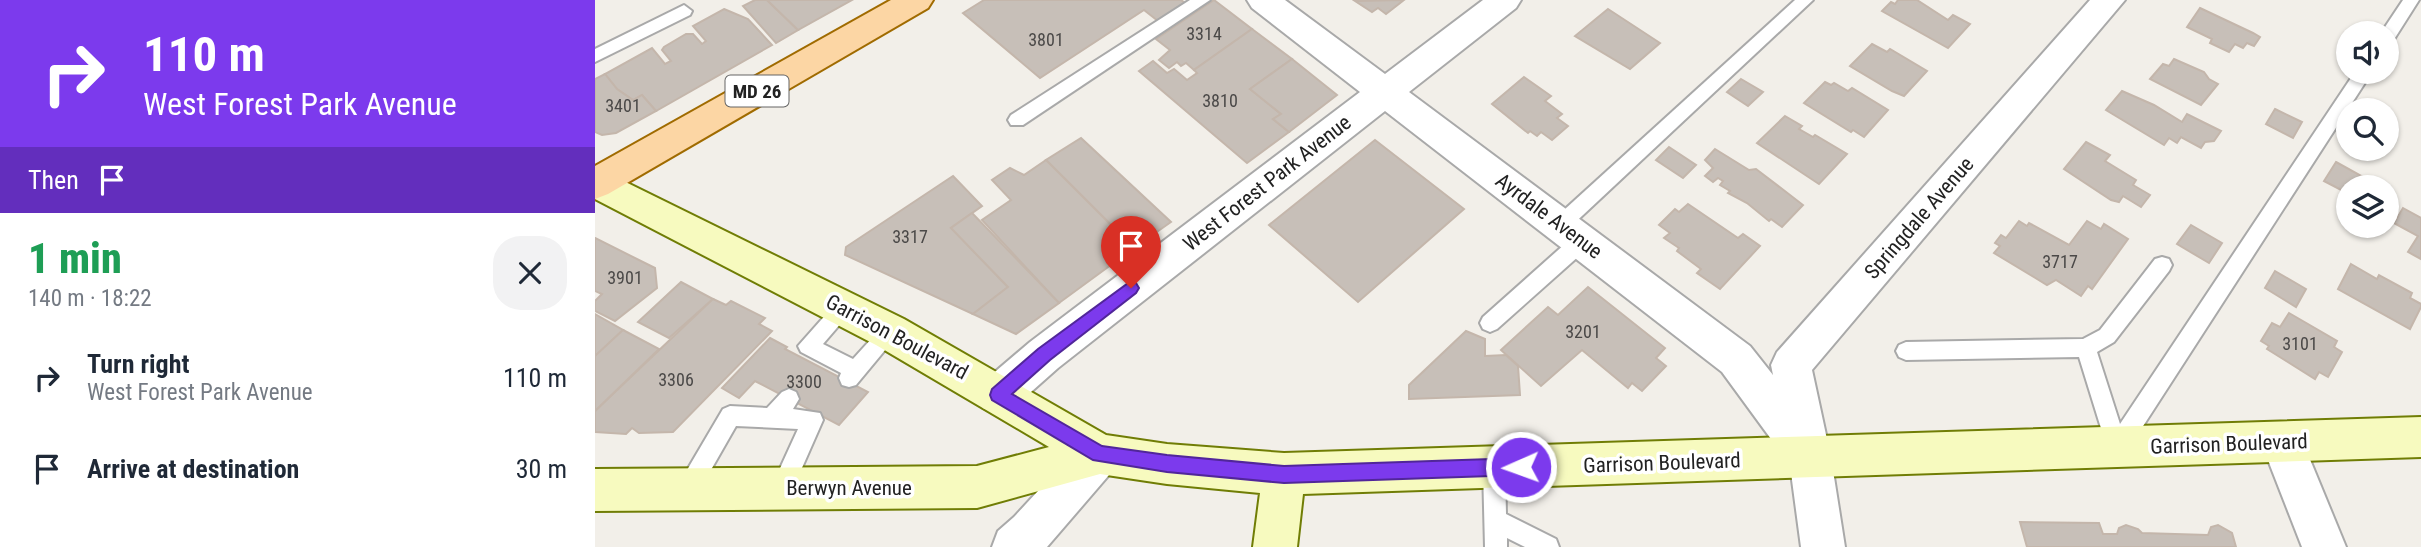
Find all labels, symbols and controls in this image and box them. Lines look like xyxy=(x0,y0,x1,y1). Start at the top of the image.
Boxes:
map controls xyxy=(2336,21,2399,238)
button: sound xyxy=(2336,21,2399,84)
house number: 3314 xyxy=(1186,23,1222,44)
text: 110 m xyxy=(143,26,265,83)
icon: right xyxy=(28,28,119,119)
house number: 3801 xyxy=(1028,29,1064,50)
road number: MD 26 xyxy=(725,76,789,106)
text: West Forest Park Avenue xyxy=(143,85,457,123)
house number: 3810 xyxy=(1202,90,1238,111)
house number: 3401 xyxy=(605,95,641,116)
button: search xyxy=(2336,98,2399,161)
street label: West Forest Park Avenue xyxy=(1178,110,1356,256)
street label: Springdale Avenue xyxy=(1860,152,1978,284)
icon: arrive xyxy=(93,161,131,199)
text: Then xyxy=(28,165,79,195)
street label: Ayrdale Avenue xyxy=(1491,168,1607,264)
button: layers xyxy=(2336,175,2399,238)
pin xyxy=(1101,216,1161,288)
house number: 3317 xyxy=(892,226,928,247)
icon: arrive xyxy=(1112,227,1150,265)
text: 1 min xyxy=(28,234,122,283)
button: close xyxy=(493,236,567,310)
house number: 3717 xyxy=(2042,251,2078,272)
house number: 3901 xyxy=(607,267,643,288)
text: 140 m · 18:22 xyxy=(28,285,152,312)
street label: Garrison Boulevard xyxy=(822,289,972,385)
house number: 3201 xyxy=(1565,321,1601,342)
house number: 3101 xyxy=(2282,333,2318,354)
text: Turn right xyxy=(87,349,189,379)
icon: right xyxy=(28,359,66,397)
text: 110 m xyxy=(503,363,567,393)
house number: 3306 xyxy=(658,369,694,390)
house number: 3300 xyxy=(786,371,822,392)
text: West Forest Park Avenue xyxy=(87,379,313,406)
street label: Garrison Boulevard xyxy=(2150,429,2308,459)
position arrow xyxy=(1484,430,1558,504)
street label: Garrison Boulevard xyxy=(1583,448,1741,478)
icon: arrive xyxy=(28,450,66,488)
text: Arrive at destination xyxy=(87,454,299,484)
text: 30 m xyxy=(516,454,567,484)
street label: Berwyn Avenue xyxy=(786,476,912,500)

